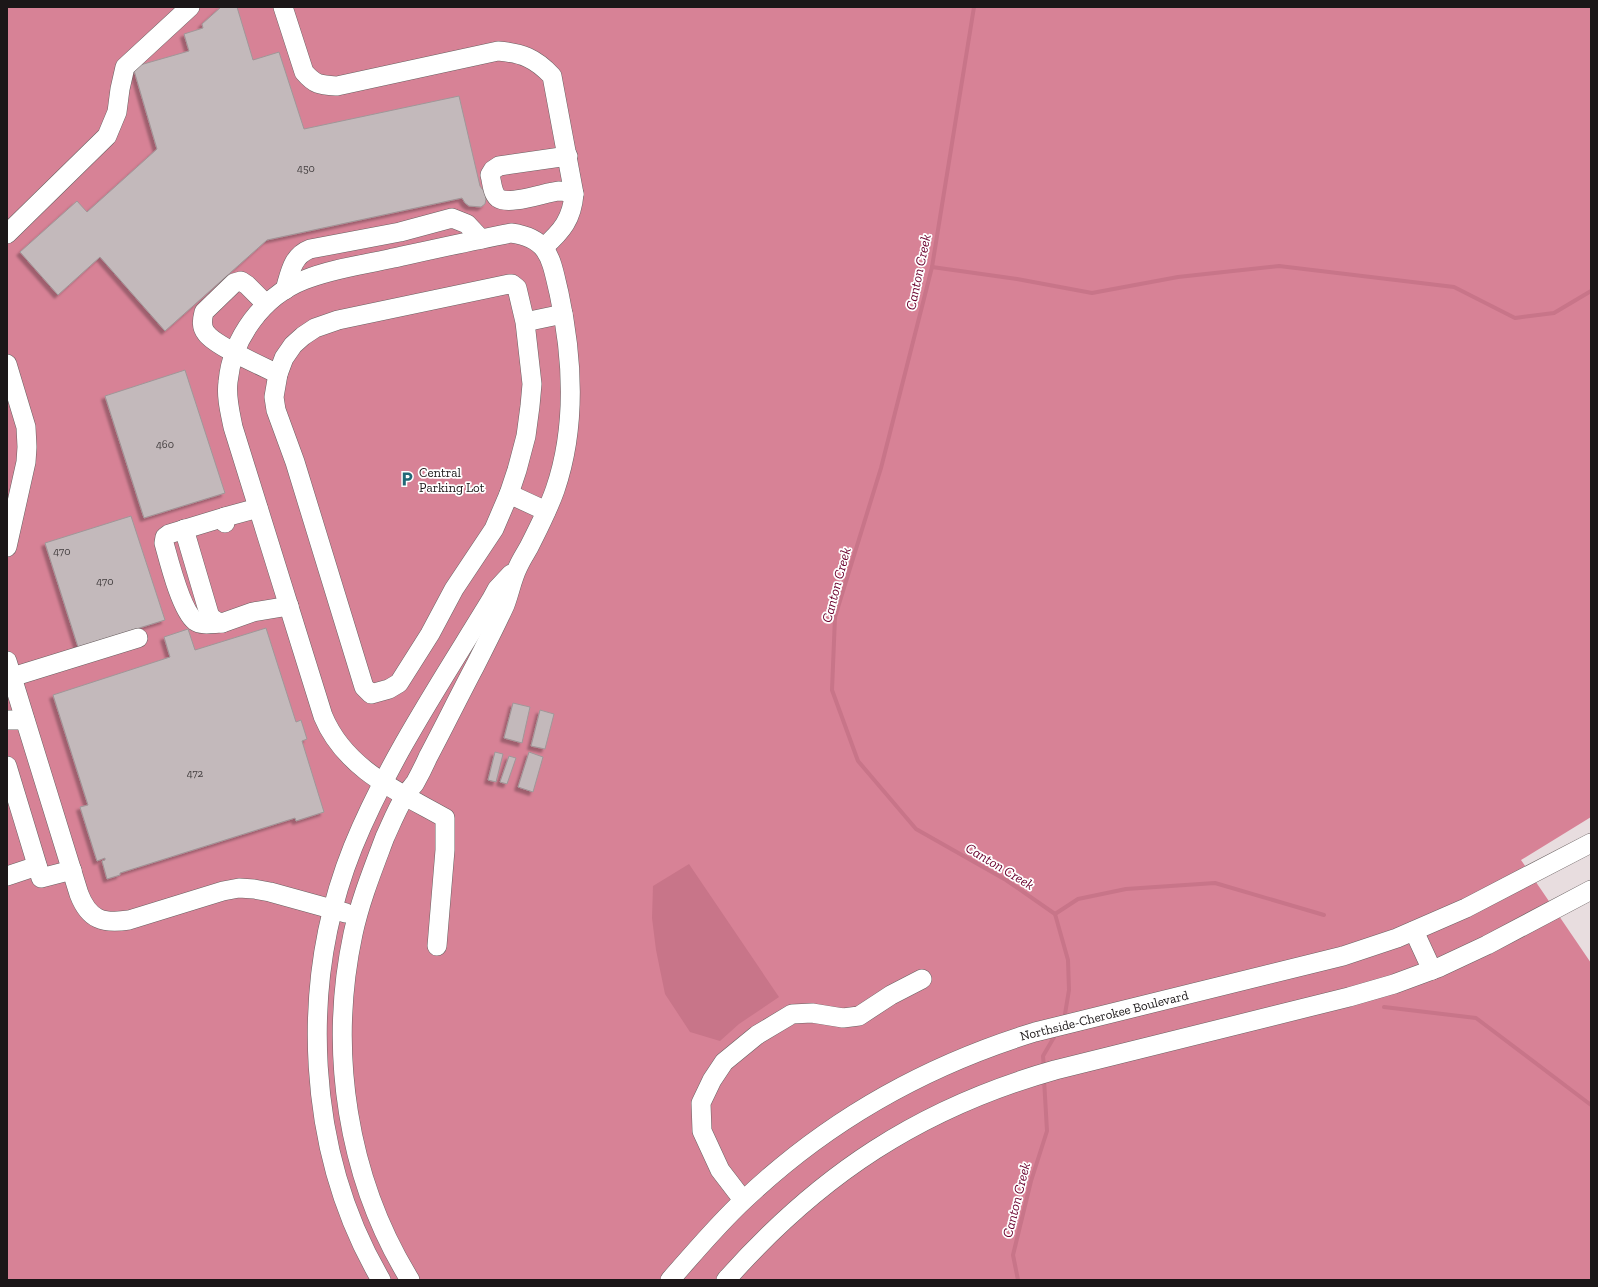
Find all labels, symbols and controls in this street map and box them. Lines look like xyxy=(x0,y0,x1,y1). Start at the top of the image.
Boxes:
house number: 450 xyxy=(297,162,315,175)
water label: Canton Creek xyxy=(902,233,935,312)
house number: 460 xyxy=(156,438,174,451)
place label: Central Parking Lot xyxy=(419,465,485,495)
parking icon: Central Parking Lot xyxy=(398,470,416,488)
house number: 470 xyxy=(53,545,71,558)
water label: Canton Creek xyxy=(818,546,855,625)
house number: 470 xyxy=(96,575,114,588)
house number: 472 xyxy=(187,767,204,780)
water label: Canton Creek xyxy=(962,839,1037,894)
street label: Northside-Cherokee Boulevard xyxy=(1018,987,1190,1044)
water label: Canton Creek xyxy=(999,1161,1034,1240)

